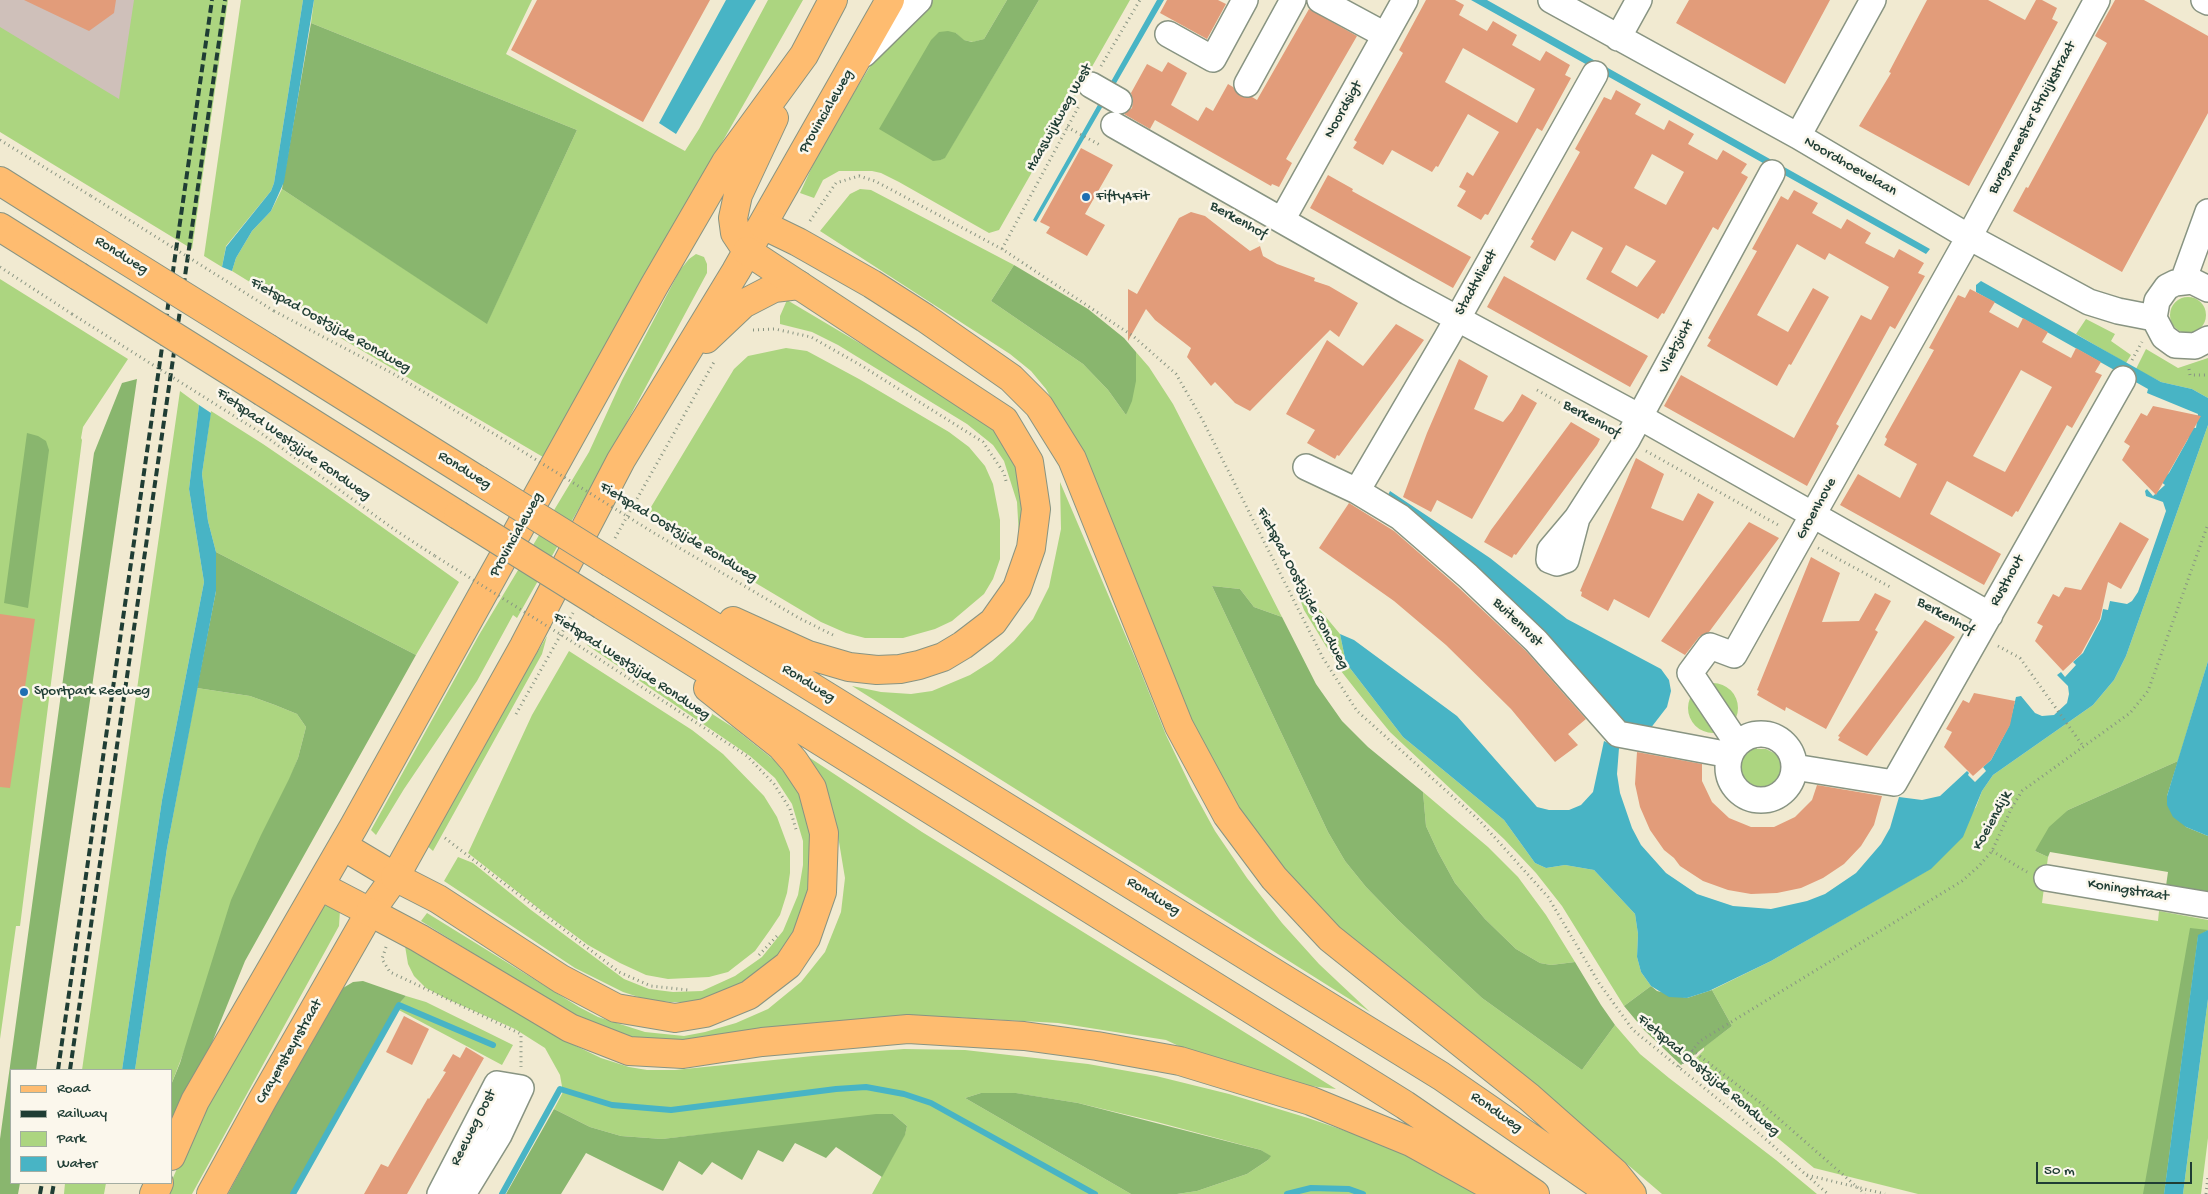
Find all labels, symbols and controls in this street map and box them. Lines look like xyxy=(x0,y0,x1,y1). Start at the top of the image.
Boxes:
street label: Burgemeester Struijkstraat xyxy=(1985,39,2081,197)
street label: Haaswijkweg West xyxy=(1023,61,1097,175)
street label: Provincialeweg xyxy=(796,67,858,157)
street label: Noordsigt xyxy=(1321,78,1367,142)
street label: Noordhoevelaan xyxy=(1800,133,1900,201)
place label: Fifty4Fit xyxy=(1096,188,1149,206)
marker: Fifty4Fit xyxy=(1080,191,1092,203)
street label: Berkenhof xyxy=(1206,198,1270,244)
street label: Rondweg xyxy=(91,233,151,279)
street label: Stadtvliedt xyxy=(1452,247,1502,319)
street label: Fietspad Oostzijde Rondweg xyxy=(247,274,413,378)
street label: Vlietzicht xyxy=(1655,317,1699,377)
street label: Fietspad Westzijde Rondweg xyxy=(212,385,374,505)
street label: Berkenhof xyxy=(1559,397,1623,443)
street label: Rondweg xyxy=(434,448,494,494)
street label: Groenhove xyxy=(1793,475,1841,543)
street label: Fietspad Oostzijde Rondweg xyxy=(596,479,760,587)
street label: Provincialeweg xyxy=(486,490,548,580)
street label: Fietspad Oostzijde Rondweg xyxy=(1252,505,1352,673)
street label: Rusthout xyxy=(1987,552,2029,610)
street label: Berkenhof xyxy=(1913,594,1977,640)
street label: Buitenrust xyxy=(1488,595,1546,651)
street label: Fietspad Westzijde Rondweg xyxy=(549,609,713,725)
street label: Rondweg xyxy=(778,661,838,707)
place label: Sportpark Reeweg xyxy=(34,683,150,701)
marker: Sportpark Reeweg xyxy=(18,686,30,698)
street label: Koeiendijk xyxy=(1969,788,2017,854)
street label: Rondweg xyxy=(1123,874,1183,920)
street label: Koningstraat xyxy=(2086,876,2170,906)
street label: Crayensteynstraat xyxy=(253,997,327,1107)
street label: Fietspad Oostzijde Rondweg xyxy=(1633,1011,1783,1141)
legend xyxy=(10,1069,172,1184)
text: Road xyxy=(57,1080,90,1098)
street label: Reeweg Oost xyxy=(447,1087,501,1169)
street label: Rondweg xyxy=(1466,1089,1526,1137)
text: Railway xyxy=(57,1105,107,1123)
text: Park xyxy=(57,1130,86,1148)
scale bar xyxy=(2038,1152,2194,1184)
text: Water xyxy=(57,1155,97,1173)
text: 50 m xyxy=(2044,1162,2075,1180)

